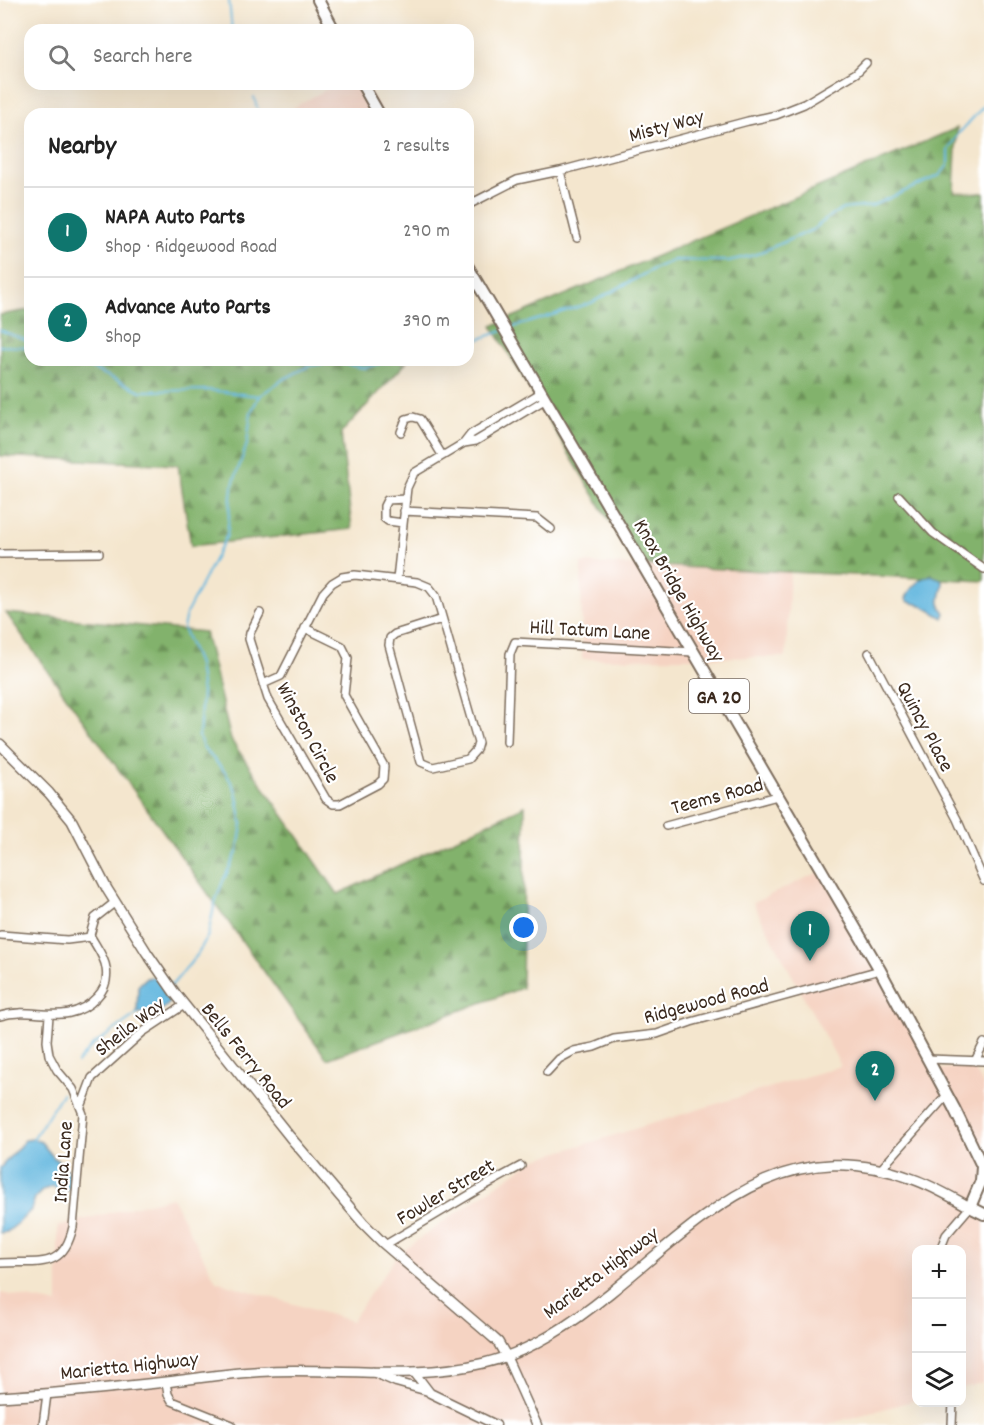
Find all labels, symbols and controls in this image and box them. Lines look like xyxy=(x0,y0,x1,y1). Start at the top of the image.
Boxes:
search box xyxy=(24,24,474,90)
icon: search xyxy=(45,41,78,74)
text: Search here xyxy=(93,42,192,73)
street label: Misty Way xyxy=(626,103,708,152)
text: Nearby xyxy=(48,129,116,166)
text: 2 results xyxy=(383,133,450,161)
text: NAPA Auto Parts xyxy=(105,203,245,234)
text: 1 xyxy=(65,218,70,246)
text: 290 m xyxy=(403,218,450,246)
text: Shop · Ridgewood Road xyxy=(105,234,277,262)
text: Advance Auto Parts xyxy=(105,293,271,324)
text: 2 xyxy=(63,308,72,336)
text: 390 m xyxy=(403,308,450,336)
text: Shop xyxy=(105,324,141,352)
street label: Knox Bridge Highway xyxy=(624,514,731,669)
street label: Hill Tatum Lane xyxy=(529,614,651,650)
street label: Winston Circle xyxy=(267,677,346,789)
street label: Quincy Place xyxy=(887,677,960,778)
road number: GA 20 xyxy=(689,679,749,713)
street label: Teems Road xyxy=(668,771,767,825)
pin: 1 xyxy=(790,912,830,961)
your location xyxy=(509,913,538,942)
street label: Ridgewood Road xyxy=(641,972,773,1034)
street label: Sheila Way xyxy=(89,991,173,1065)
street label: Bells Ferry Road xyxy=(192,997,297,1117)
pin: 2 xyxy=(856,1052,894,1101)
street label: India Lane xyxy=(47,1120,83,1204)
street label: Fowler Street xyxy=(392,1152,502,1235)
street label: Marietta Highway xyxy=(537,1220,667,1328)
map controls xyxy=(912,1245,966,1407)
button: + xyxy=(912,1245,966,1299)
button: − xyxy=(912,1299,966,1353)
street label: Marietta Highway xyxy=(59,1346,200,1390)
button: layers xyxy=(912,1353,966,1407)

